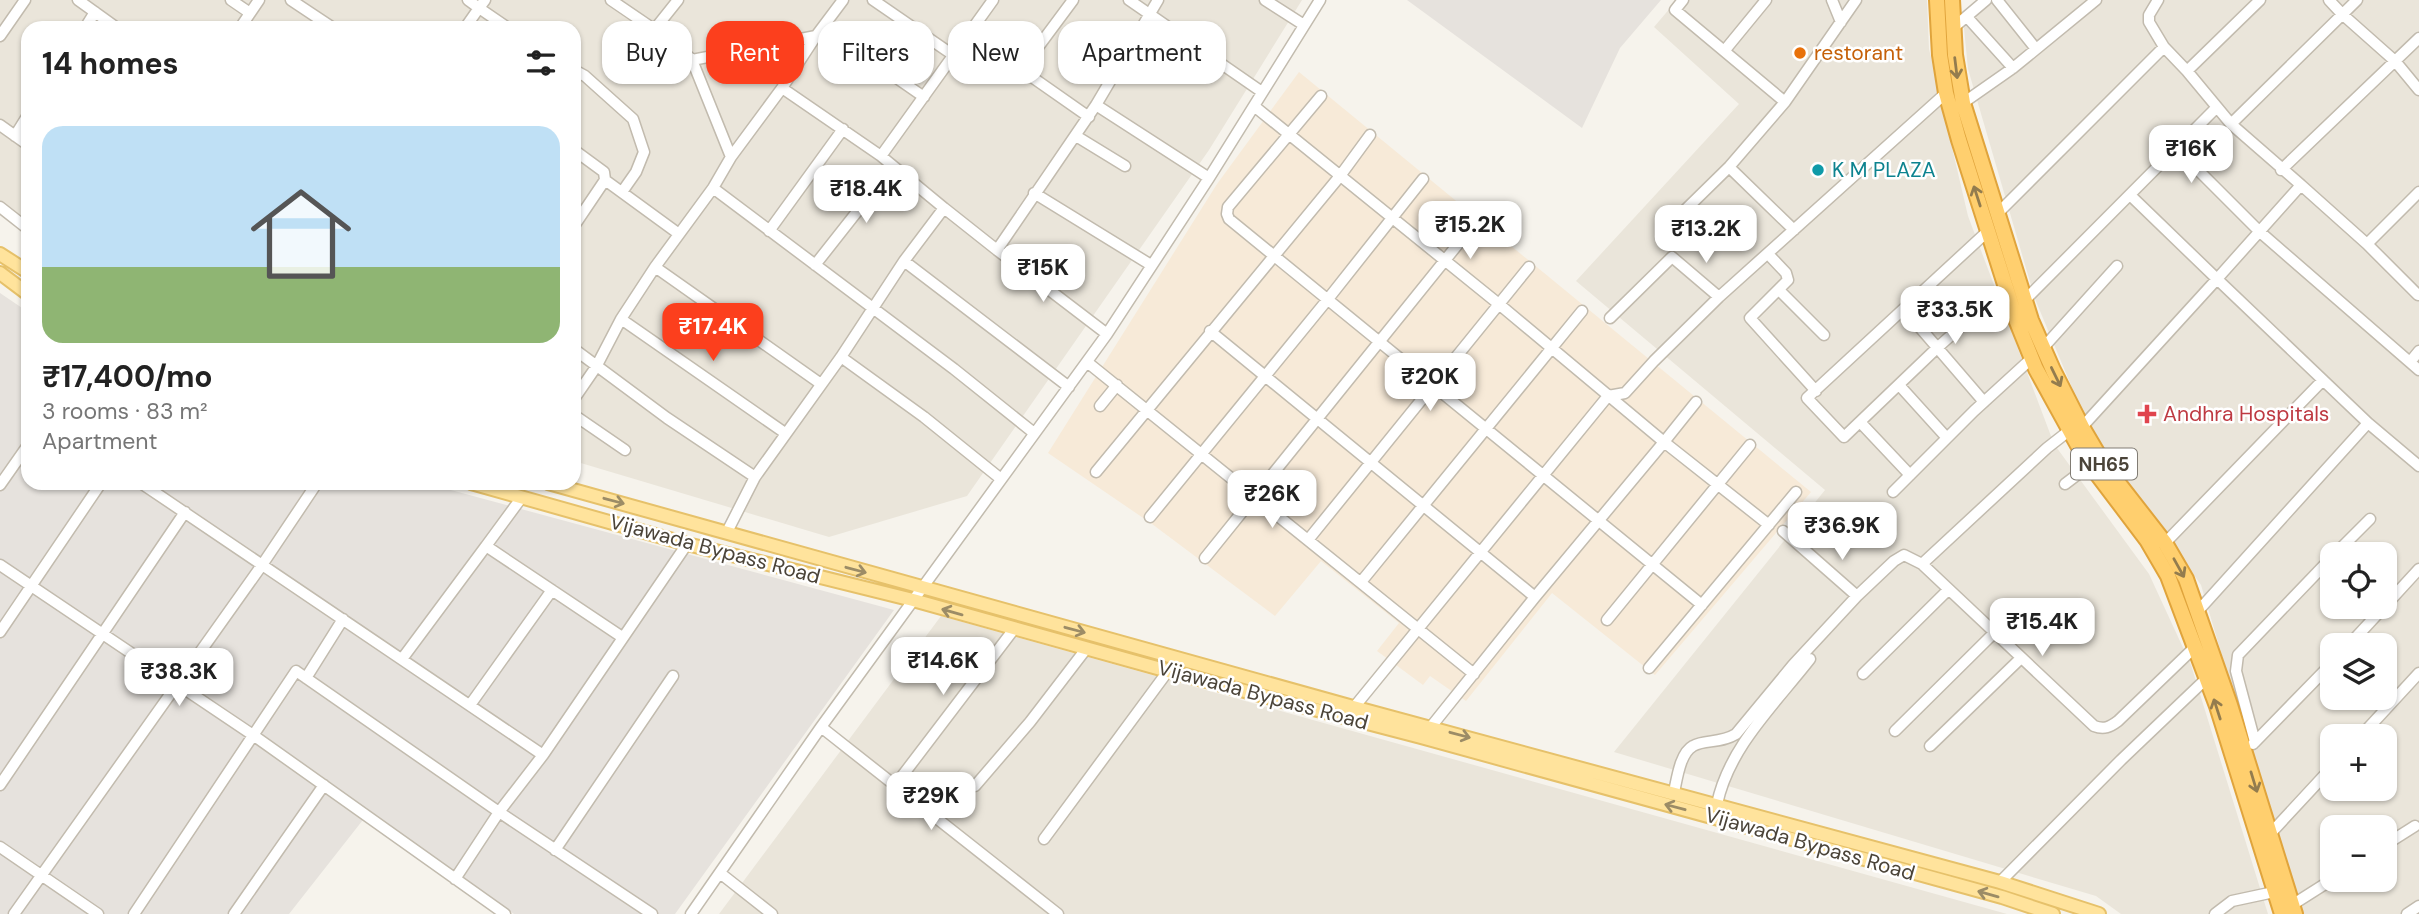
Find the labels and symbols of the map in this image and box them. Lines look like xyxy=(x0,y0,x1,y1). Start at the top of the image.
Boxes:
place label: restorant xyxy=(1814,39,1903,67)
marker: restorant xyxy=(1792,45,1808,61)
one-way arrow xyxy=(1950,56,1963,79)
pin: ₹16K xyxy=(2150,125,2232,185)
place label: K M PLAZA xyxy=(1832,156,1936,184)
marker: K M PLAZA xyxy=(1810,162,1826,178)
pin: ₹18.4K xyxy=(809,166,923,225)
one-way arrow xyxy=(1970,185,1982,207)
pin: ₹15.2K xyxy=(1413,202,1527,261)
pin: ₹13.2K xyxy=(1649,205,1763,265)
pin: ₹15K xyxy=(1002,244,1084,304)
pin: ₹33.5K xyxy=(1898,286,2012,346)
pin: ₹17.4K xyxy=(656,304,770,363)
pin: ₹20K xyxy=(1389,354,1471,413)
one-way arrow xyxy=(2050,366,2064,387)
place label: Andhra Hospitals xyxy=(2163,400,2329,428)
marker: Andhra Hospitals xyxy=(2137,404,2157,424)
road number: NH65 xyxy=(2071,449,2137,480)
pin: ₹26K xyxy=(1231,470,1313,530)
one-way arrow xyxy=(602,495,624,508)
pin: ₹36.9K xyxy=(1785,503,1899,562)
street label: Vijawada Bypass Road xyxy=(607,507,823,591)
one-way arrow xyxy=(2172,557,2186,577)
one-way arrow xyxy=(844,564,867,577)
pin: ₹15.4K xyxy=(1985,598,2099,658)
one-way arrow xyxy=(942,604,964,617)
one-way arrow xyxy=(1064,625,1086,638)
pin: ₹14.6K xyxy=(886,638,1000,697)
pin: ₹38.3K xyxy=(122,648,236,708)
street label: Vijawada Bypass Road xyxy=(1155,653,1371,737)
one-way arrow xyxy=(2210,698,2223,720)
one-way arrow xyxy=(1449,730,1471,743)
one-way arrow xyxy=(2249,771,2262,793)
pin: ₹29K xyxy=(890,772,972,832)
one-way arrow xyxy=(1664,799,1686,812)
street label: Vijawada Bypass Road xyxy=(1702,801,1918,887)
one-way arrow xyxy=(1978,886,2000,899)

